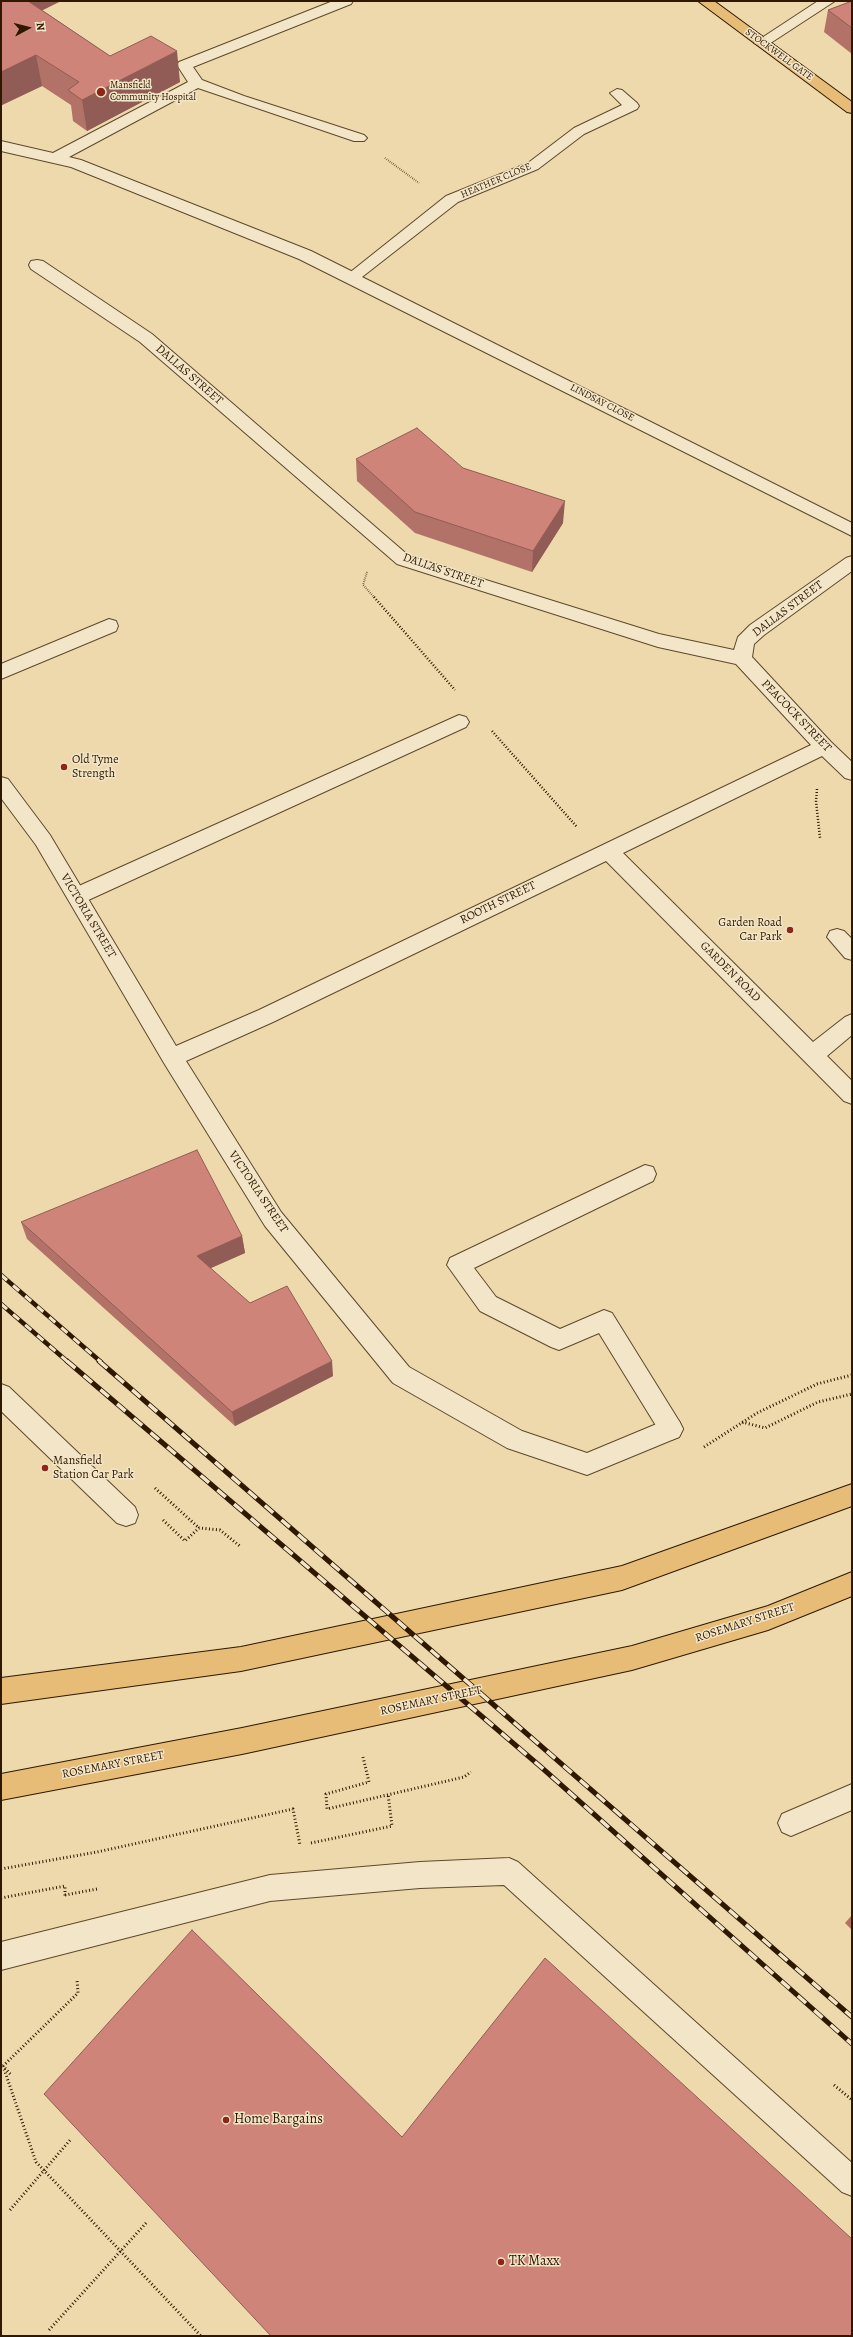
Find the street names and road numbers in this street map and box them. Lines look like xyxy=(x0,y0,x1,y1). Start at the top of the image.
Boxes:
street label: STOCKWELL GATE xyxy=(743,26,815,84)
street label: HEATHER CLOSE xyxy=(459,161,533,201)
street label: DALLAS STREET xyxy=(152,342,226,408)
street label: LINDSAY CLOSE xyxy=(568,382,636,424)
street label: DALLAS STREET xyxy=(401,550,485,592)
street label: DALLAS STREET xyxy=(750,578,826,640)
street label: PEACOCK STREET xyxy=(758,677,834,755)
street label: VICTORIA STREET xyxy=(57,871,119,961)
street label: ROOTH STREET xyxy=(458,878,538,928)
street label: GARDEN ROAD xyxy=(697,939,763,1005)
street label: VICTORIA STREET xyxy=(225,1148,291,1236)
street label: ROSEMARY STREET xyxy=(694,1600,796,1646)
street label: ROSEMARY STREET xyxy=(379,1683,483,1719)
street label: ROSEMARY STREET xyxy=(61,1748,165,1782)

